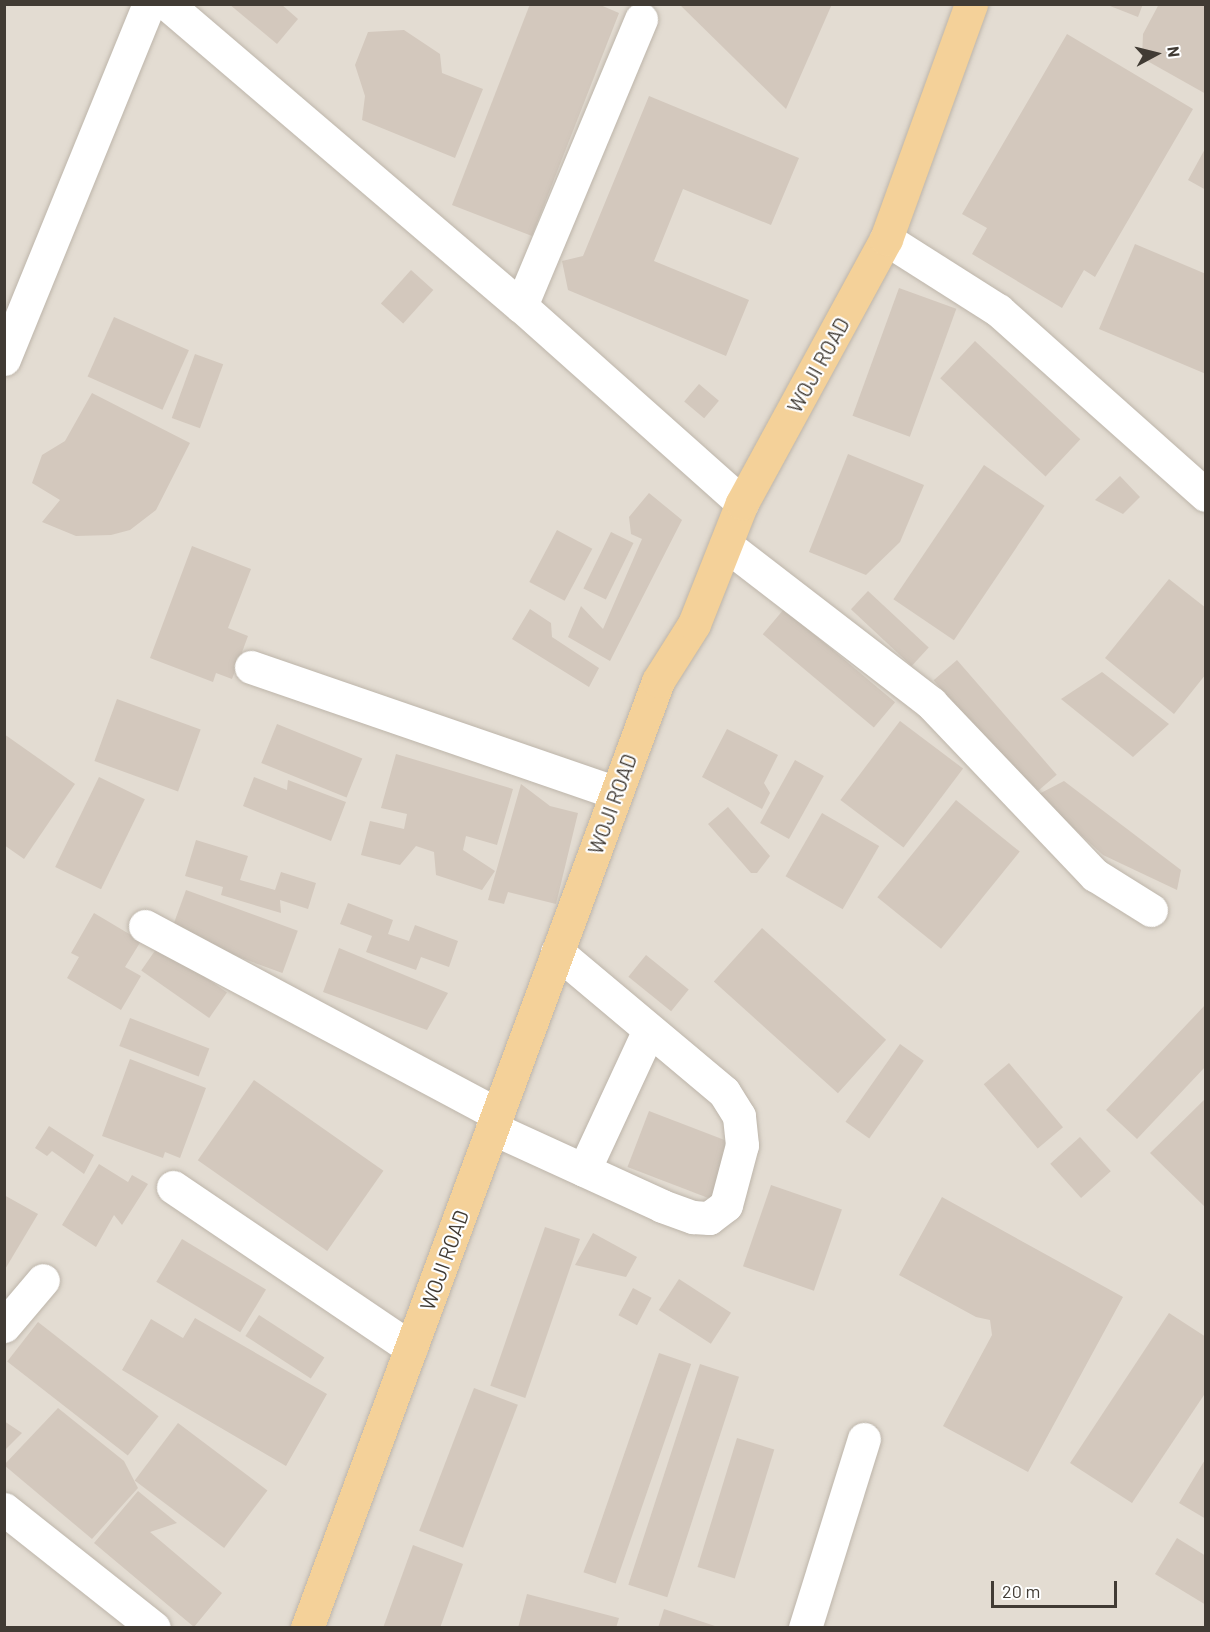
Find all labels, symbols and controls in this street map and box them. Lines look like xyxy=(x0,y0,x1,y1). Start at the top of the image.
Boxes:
north arrow xyxy=(1126,24,1186,84)
text: N xyxy=(1164,45,1184,58)
street label: WOJI ROAD xyxy=(782,313,854,417)
street label: WOJI ROAD xyxy=(582,750,642,858)
street label: WOJI ROAD xyxy=(414,1206,474,1314)
scale bar xyxy=(994,1569,1120,1607)
text: 20 m xyxy=(1002,1580,1040,1602)

